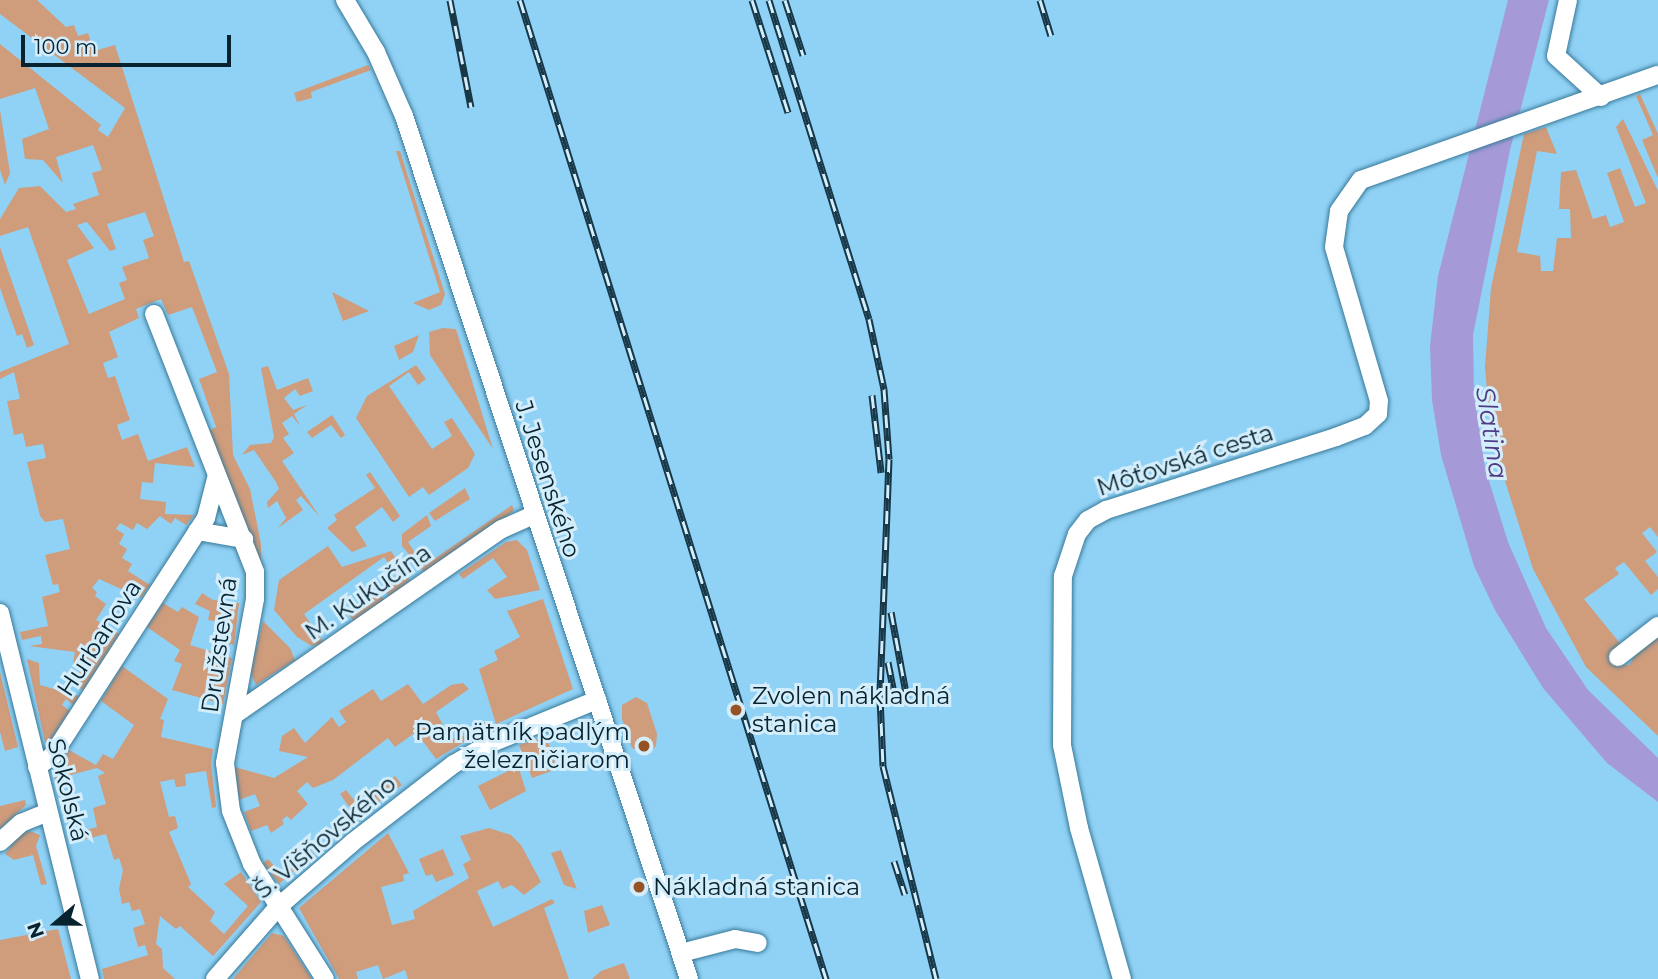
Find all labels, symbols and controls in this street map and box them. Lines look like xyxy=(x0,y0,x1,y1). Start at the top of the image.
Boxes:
scale bar xyxy=(24,21,234,65)
text: 100 m xyxy=(34,34,97,59)
water label: Slatina xyxy=(1468,384,1514,482)
street label: J. Jesenského xyxy=(509,397,587,561)
street label: Môťovská cesta xyxy=(1093,418,1277,502)
street label: M. Kukučína xyxy=(299,538,437,646)
street label: Hurbanova xyxy=(51,574,147,702)
street label: Družstevná xyxy=(195,575,243,715)
place label: Zvolen nákladná stanica xyxy=(752,682,950,738)
marker: Zvolen nákladná stanica xyxy=(726,700,746,720)
place label: Pamätník padlým železničiarom xyxy=(415,718,630,774)
street label: Sokolská xyxy=(41,736,95,844)
marker: Pamätník padlým železničiarom xyxy=(636,738,652,754)
street label: Š. Višňovského xyxy=(248,769,402,905)
place label: Nákladná stanica xyxy=(653,873,860,901)
marker: Nákladná stanica xyxy=(631,879,647,895)
north arrow xyxy=(21,888,91,958)
text: N xyxy=(22,919,49,942)

